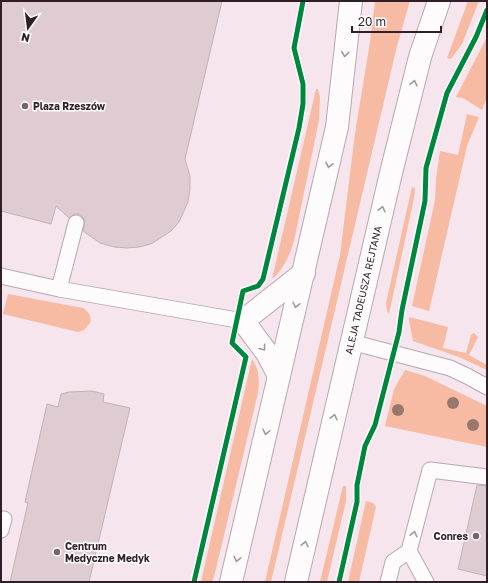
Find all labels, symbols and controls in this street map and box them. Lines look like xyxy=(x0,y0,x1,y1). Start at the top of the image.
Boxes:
north arrow xyxy=(8,8,48,48)
scale bar xyxy=(352,8,441,34)
text: 20 m xyxy=(358,14,386,29)
text: N xyxy=(20,31,31,46)
one-way arrow xyxy=(341,51,350,57)
one-way arrow xyxy=(409,79,417,86)
place label: Plaza Rzeszów xyxy=(33,100,106,112)
marker: Plaza Rzeszów xyxy=(20,101,30,111)
one-way arrow xyxy=(325,162,333,168)
one-way arrow xyxy=(378,206,386,212)
street label: ALEJA TADEUSZA REJTANA xyxy=(342,224,384,356)
one-way arrow xyxy=(292,302,301,309)
one-way arrow xyxy=(258,343,265,350)
one-way arrow xyxy=(330,414,338,420)
one-way arrow xyxy=(263,429,271,435)
place label: Conres xyxy=(434,530,468,542)
one-way arrow xyxy=(409,531,418,538)
marker: Conres xyxy=(471,531,481,541)
place label: Centrum Medyczne Medyk xyxy=(65,540,150,564)
one-way arrow xyxy=(300,541,309,548)
marker: Centrum Medyczne Medyk xyxy=(52,547,62,557)
one-way arrow xyxy=(233,555,241,562)

